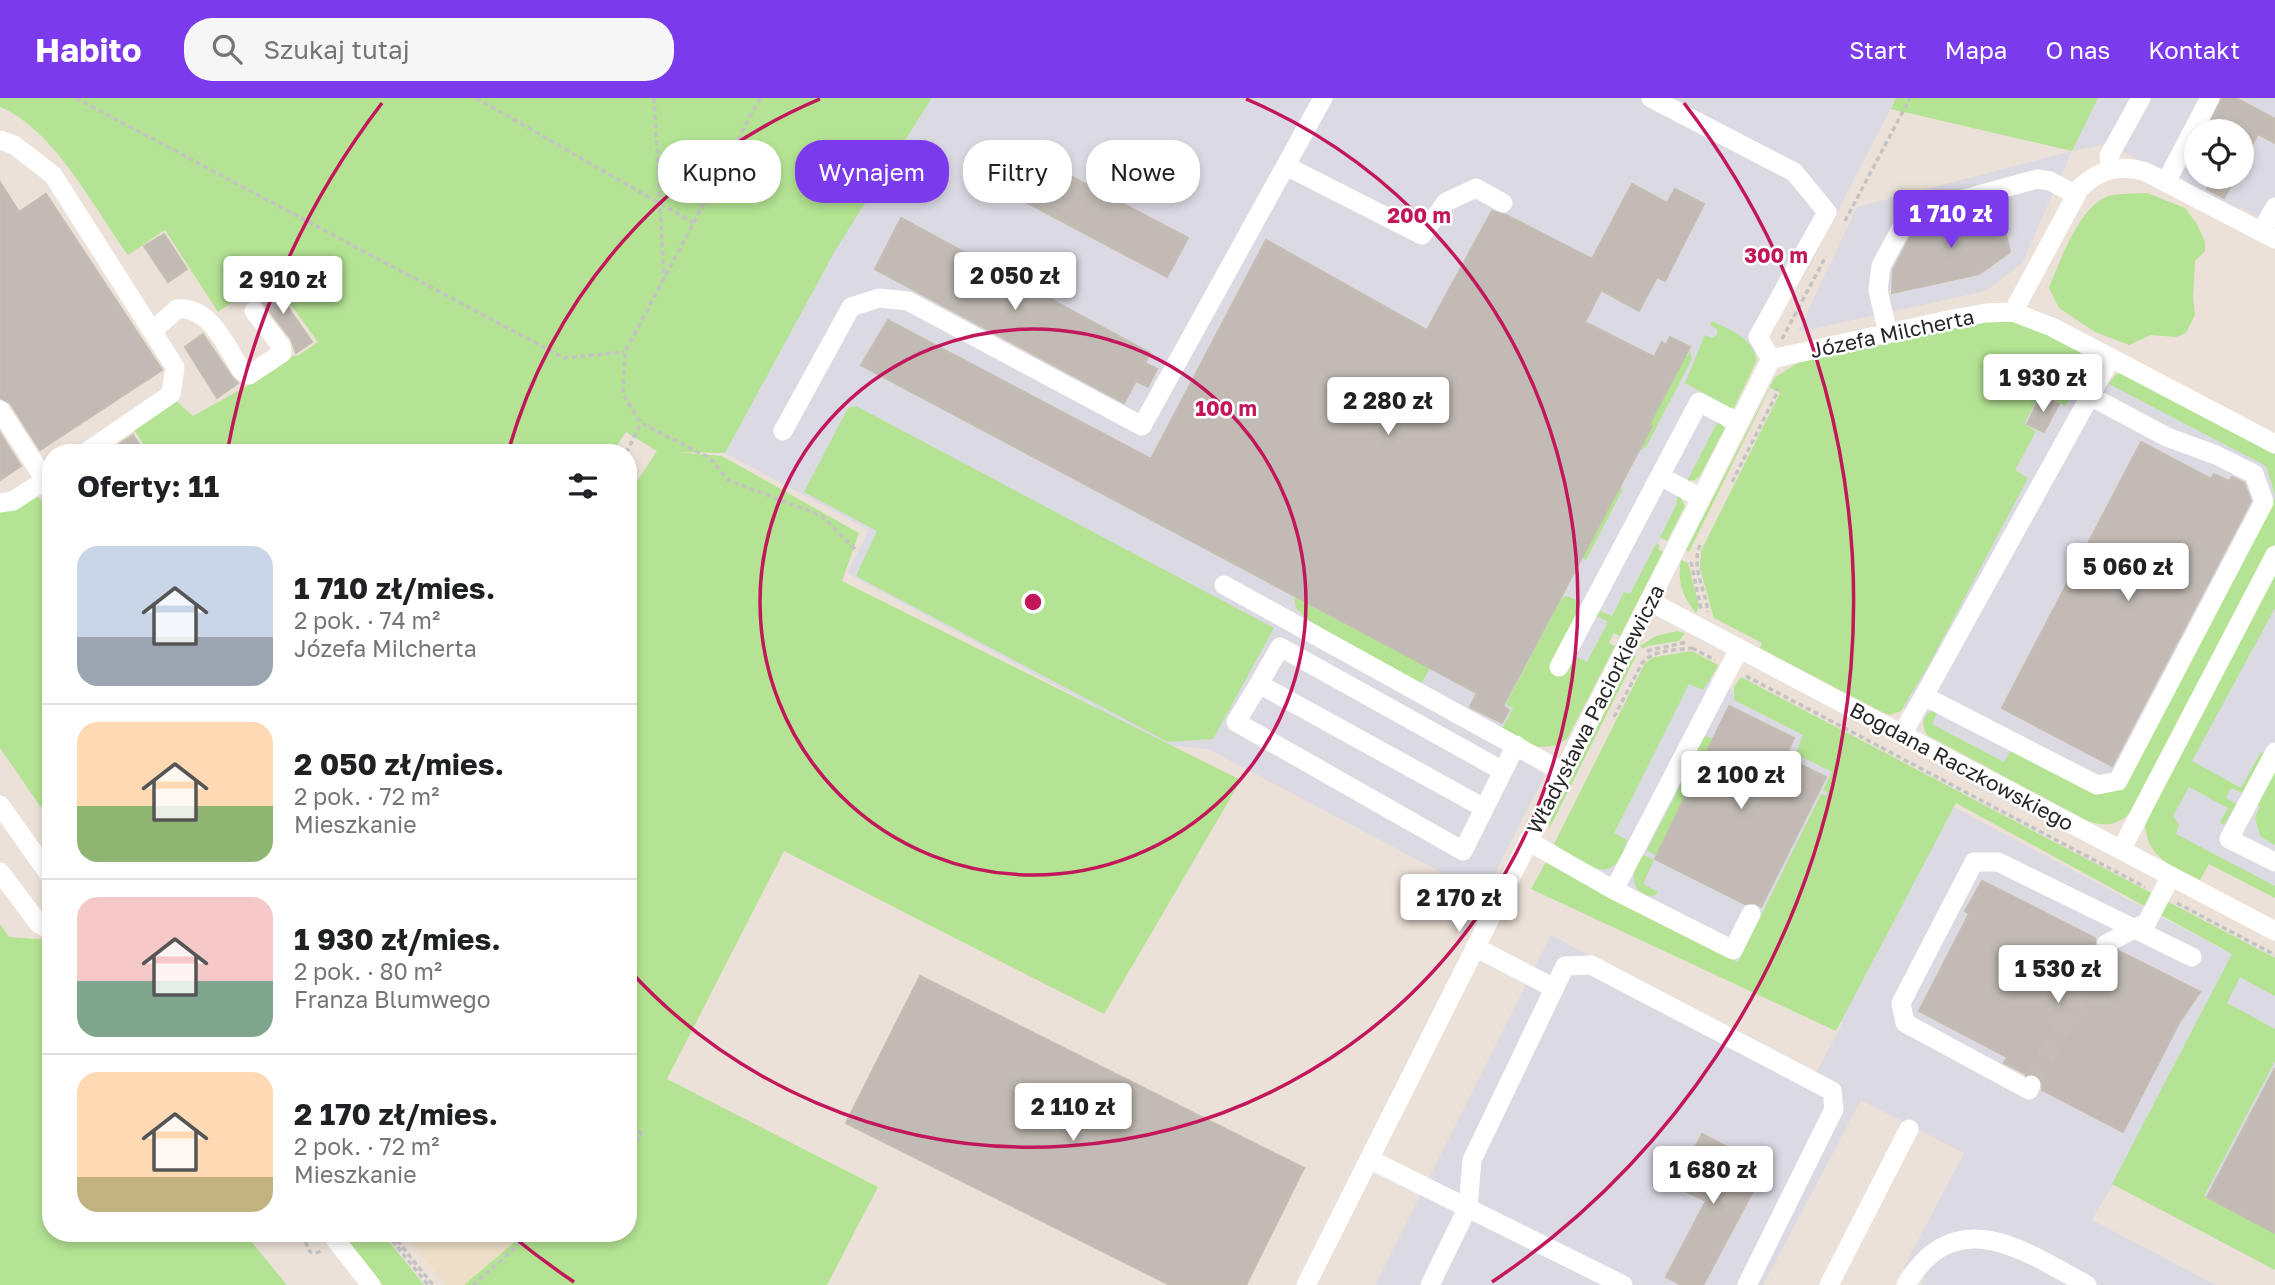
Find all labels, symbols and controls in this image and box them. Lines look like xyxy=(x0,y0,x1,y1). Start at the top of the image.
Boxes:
search box xyxy=(184,18,674,81)
text: Habito xyxy=(35,30,142,69)
icon: search xyxy=(208,30,246,68)
text: Szukaj tutaj xyxy=(264,34,410,65)
text: Start xyxy=(1849,35,1907,64)
text: Mapa xyxy=(1945,35,2007,64)
text: O nas xyxy=(2045,35,2110,64)
text: Kontakt xyxy=(2148,35,2240,64)
map controls xyxy=(2184,119,2254,189)
button: locate xyxy=(2184,119,2254,189)
chip: Kupno xyxy=(658,140,781,203)
chip: Wynajem xyxy=(795,140,949,203)
chip: Filtry xyxy=(963,140,1072,203)
chip: Nowe xyxy=(1086,140,1200,203)
pin: 1 710 zł xyxy=(1879,190,2023,250)
text: 1 710 zł xyxy=(1909,199,1993,227)
text: 200 m xyxy=(1387,202,1451,228)
text: 300 m xyxy=(1744,242,1808,268)
pin: 2 050 zł xyxy=(943,252,1087,312)
pin: 2 910 zł xyxy=(211,256,355,316)
text: 2 050 zł xyxy=(970,261,1060,289)
text: 2 910 zł xyxy=(239,265,327,293)
street label: Józefa Milcherta xyxy=(1808,303,1976,363)
pin: 1 930 zł xyxy=(1971,354,2115,414)
text: 1 930 zł xyxy=(1999,363,2087,391)
pin: 2 280 zł xyxy=(1316,378,1460,437)
text: 2 280 zł xyxy=(1343,386,1433,414)
text: 100 m xyxy=(1195,395,1257,421)
icon: filters xyxy=(564,467,602,505)
text: Oferty: 11 xyxy=(77,468,219,504)
pin: 5 060 zł xyxy=(2056,544,2200,603)
text: 5 060 zł xyxy=(2083,552,2173,580)
text: 1 710 zł/mies. xyxy=(294,570,495,606)
icon: home xyxy=(133,574,217,658)
street label: Władysława Paciorkiewicza xyxy=(1521,580,1669,838)
centre of rings xyxy=(1021,590,1045,614)
text: 2 pok. · 74 m² xyxy=(294,606,440,634)
text: Józefa Milcherta xyxy=(294,634,477,662)
street label: Bogdana Raczkowskiego xyxy=(1846,696,2078,836)
text: 2 050 zł/mies. xyxy=(294,746,504,782)
icon: home xyxy=(133,750,217,834)
pin: 2 100 zł xyxy=(1669,752,1813,811)
text: 2 100 zł xyxy=(1697,760,1785,788)
text: 2 pok. · 72 m² xyxy=(294,782,439,810)
text: Mieszkanie xyxy=(294,810,417,838)
pin: 2 170 zł xyxy=(1387,874,1531,934)
text: 2 170 zł xyxy=(1416,883,1502,911)
text: 1 930 zł/mies. xyxy=(294,921,501,957)
icon: home xyxy=(133,925,217,1009)
pin: 1 530 zł xyxy=(1986,946,2130,1005)
text: 1 530 zł xyxy=(2015,954,2101,982)
text: 2 pok. · 80 m² xyxy=(294,957,442,985)
text: Franza Blumwego xyxy=(294,985,491,1013)
pin: 2 110 zł xyxy=(1001,1084,1145,1143)
text: 2 110 zł xyxy=(1031,1092,1115,1120)
text: 2 170 zł/mies. xyxy=(294,1096,498,1132)
icon: home xyxy=(133,1100,217,1184)
text: 2 pok. · 72 m² xyxy=(294,1132,439,1160)
pin: 1 680 zł xyxy=(1641,1146,1785,1206)
text: 1 680 zł xyxy=(1669,1155,1757,1183)
text: Mieszkanie xyxy=(294,1160,417,1188)

